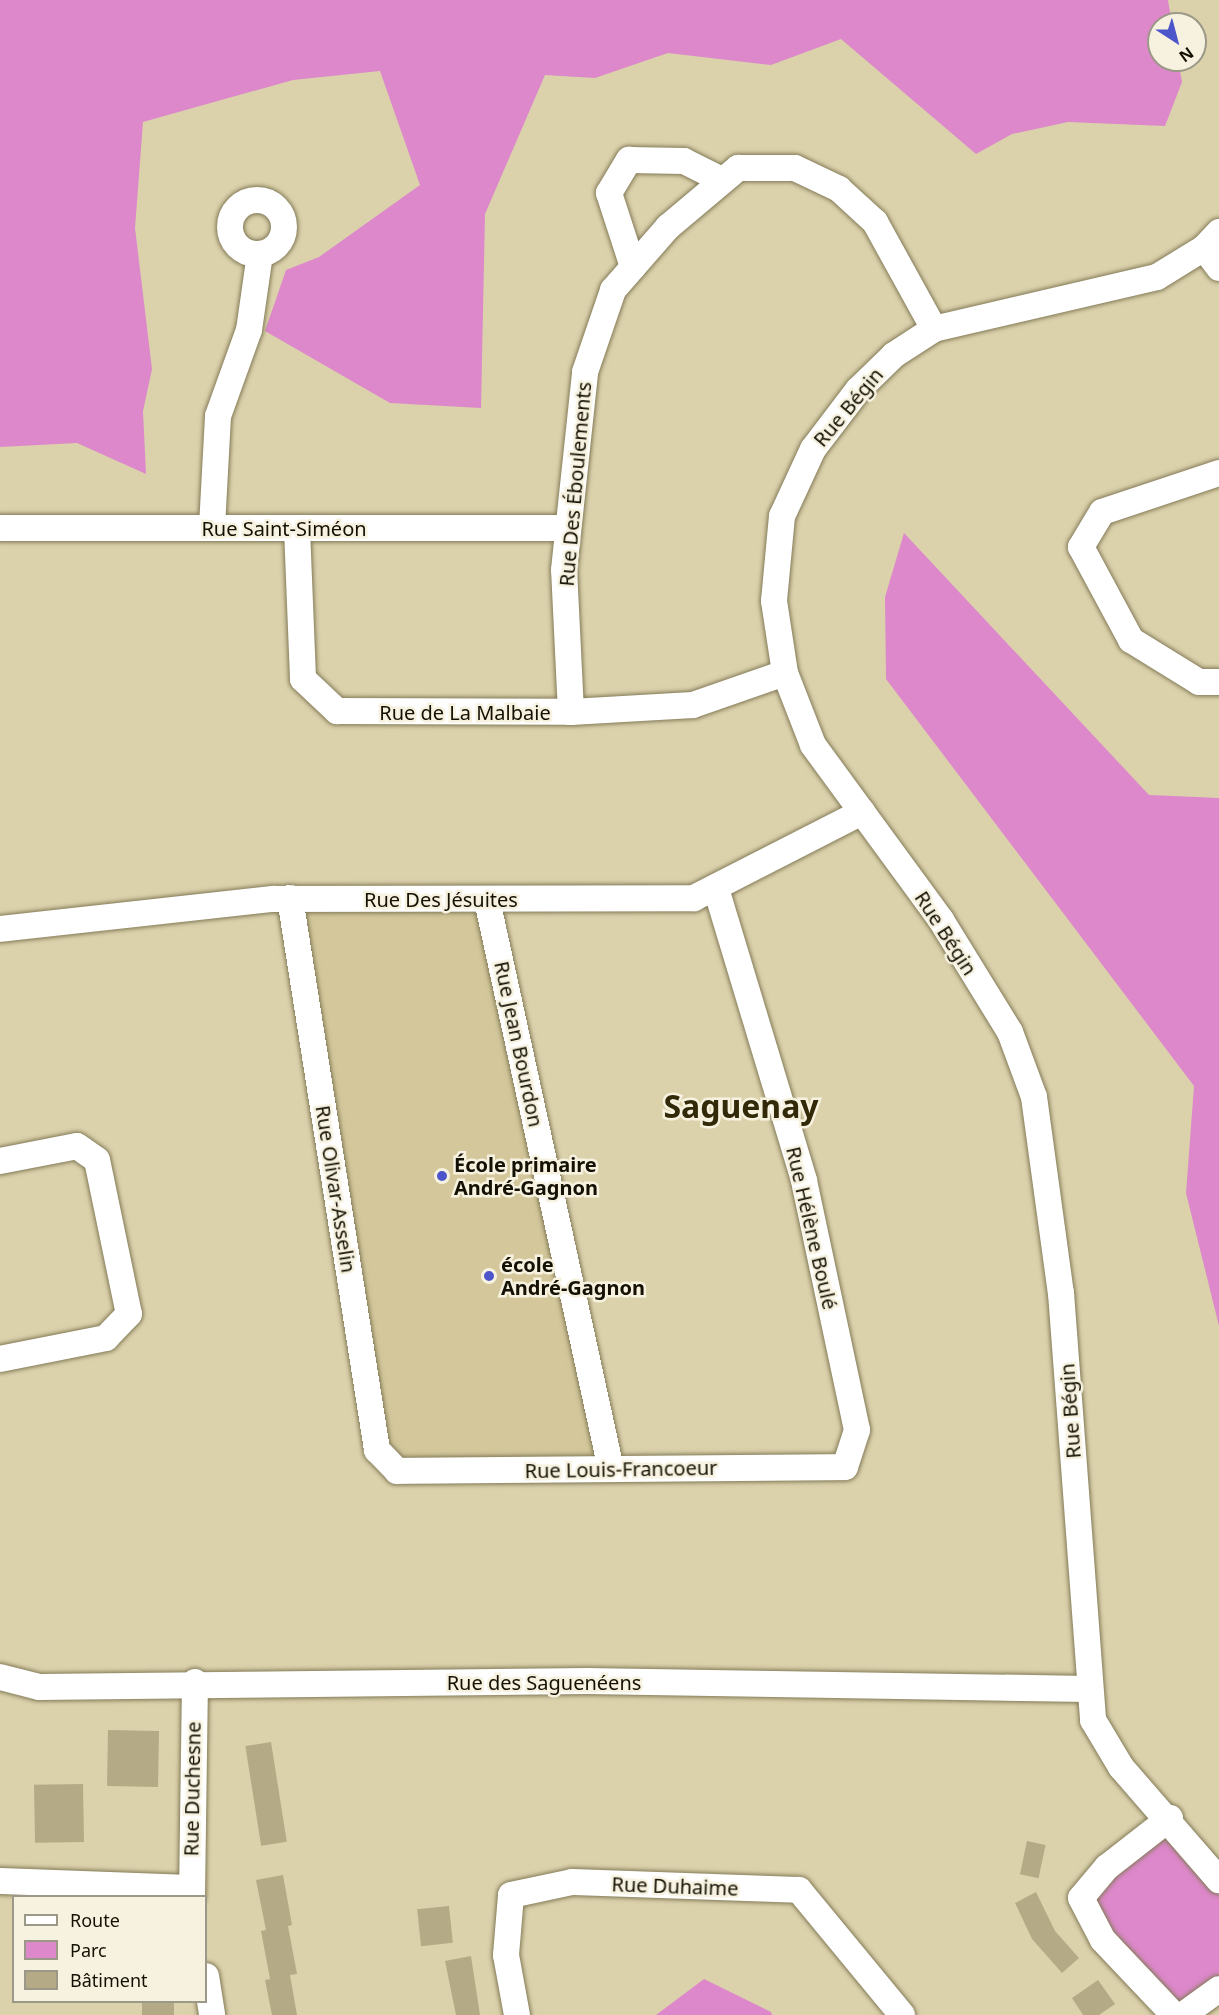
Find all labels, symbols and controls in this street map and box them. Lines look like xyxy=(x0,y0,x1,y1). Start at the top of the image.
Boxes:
north arrow xyxy=(1147,12,1207,72)
text: N xyxy=(1175,42,1198,68)
street label: Rue Bégin xyxy=(808,363,888,451)
street label: Rue Des Éboulements xyxy=(554,381,596,587)
street label: Rue Saint-Siméon xyxy=(201,516,367,540)
street label: Rue de La Malbaie xyxy=(379,700,551,724)
street label: Rue Bégin xyxy=(910,886,982,980)
street label: Rue Des Jésuites xyxy=(364,887,518,911)
street label: Rue Jean Bourdon xyxy=(490,959,548,1129)
district label: Saguenay xyxy=(663,1087,819,1125)
street label: Rue Olivar-Asselin xyxy=(311,1104,361,1274)
street label: Rue Hélène Boulé xyxy=(782,1144,842,1312)
place label: École primaire André-Gagnon xyxy=(454,1152,598,1199)
marker: École primaire André-Gagnon xyxy=(435,1169,449,1183)
place label: école André-Gagnon xyxy=(501,1252,645,1299)
marker: école André-Gagnon xyxy=(482,1269,496,1283)
street label: Rue Bégin xyxy=(1055,1363,1085,1459)
street label: Rue Louis-Francoeur xyxy=(524,1455,718,1483)
street label: Rue des Saguenéens xyxy=(447,1670,641,1694)
street label: Rue Duchesne xyxy=(179,1721,205,1857)
street label: Rue Duhaime xyxy=(611,1872,739,1900)
legend xyxy=(12,1895,207,2003)
text: Route xyxy=(70,1908,120,1932)
text: Parc xyxy=(70,1938,107,1962)
text: Bâtiment xyxy=(70,1968,148,1992)

